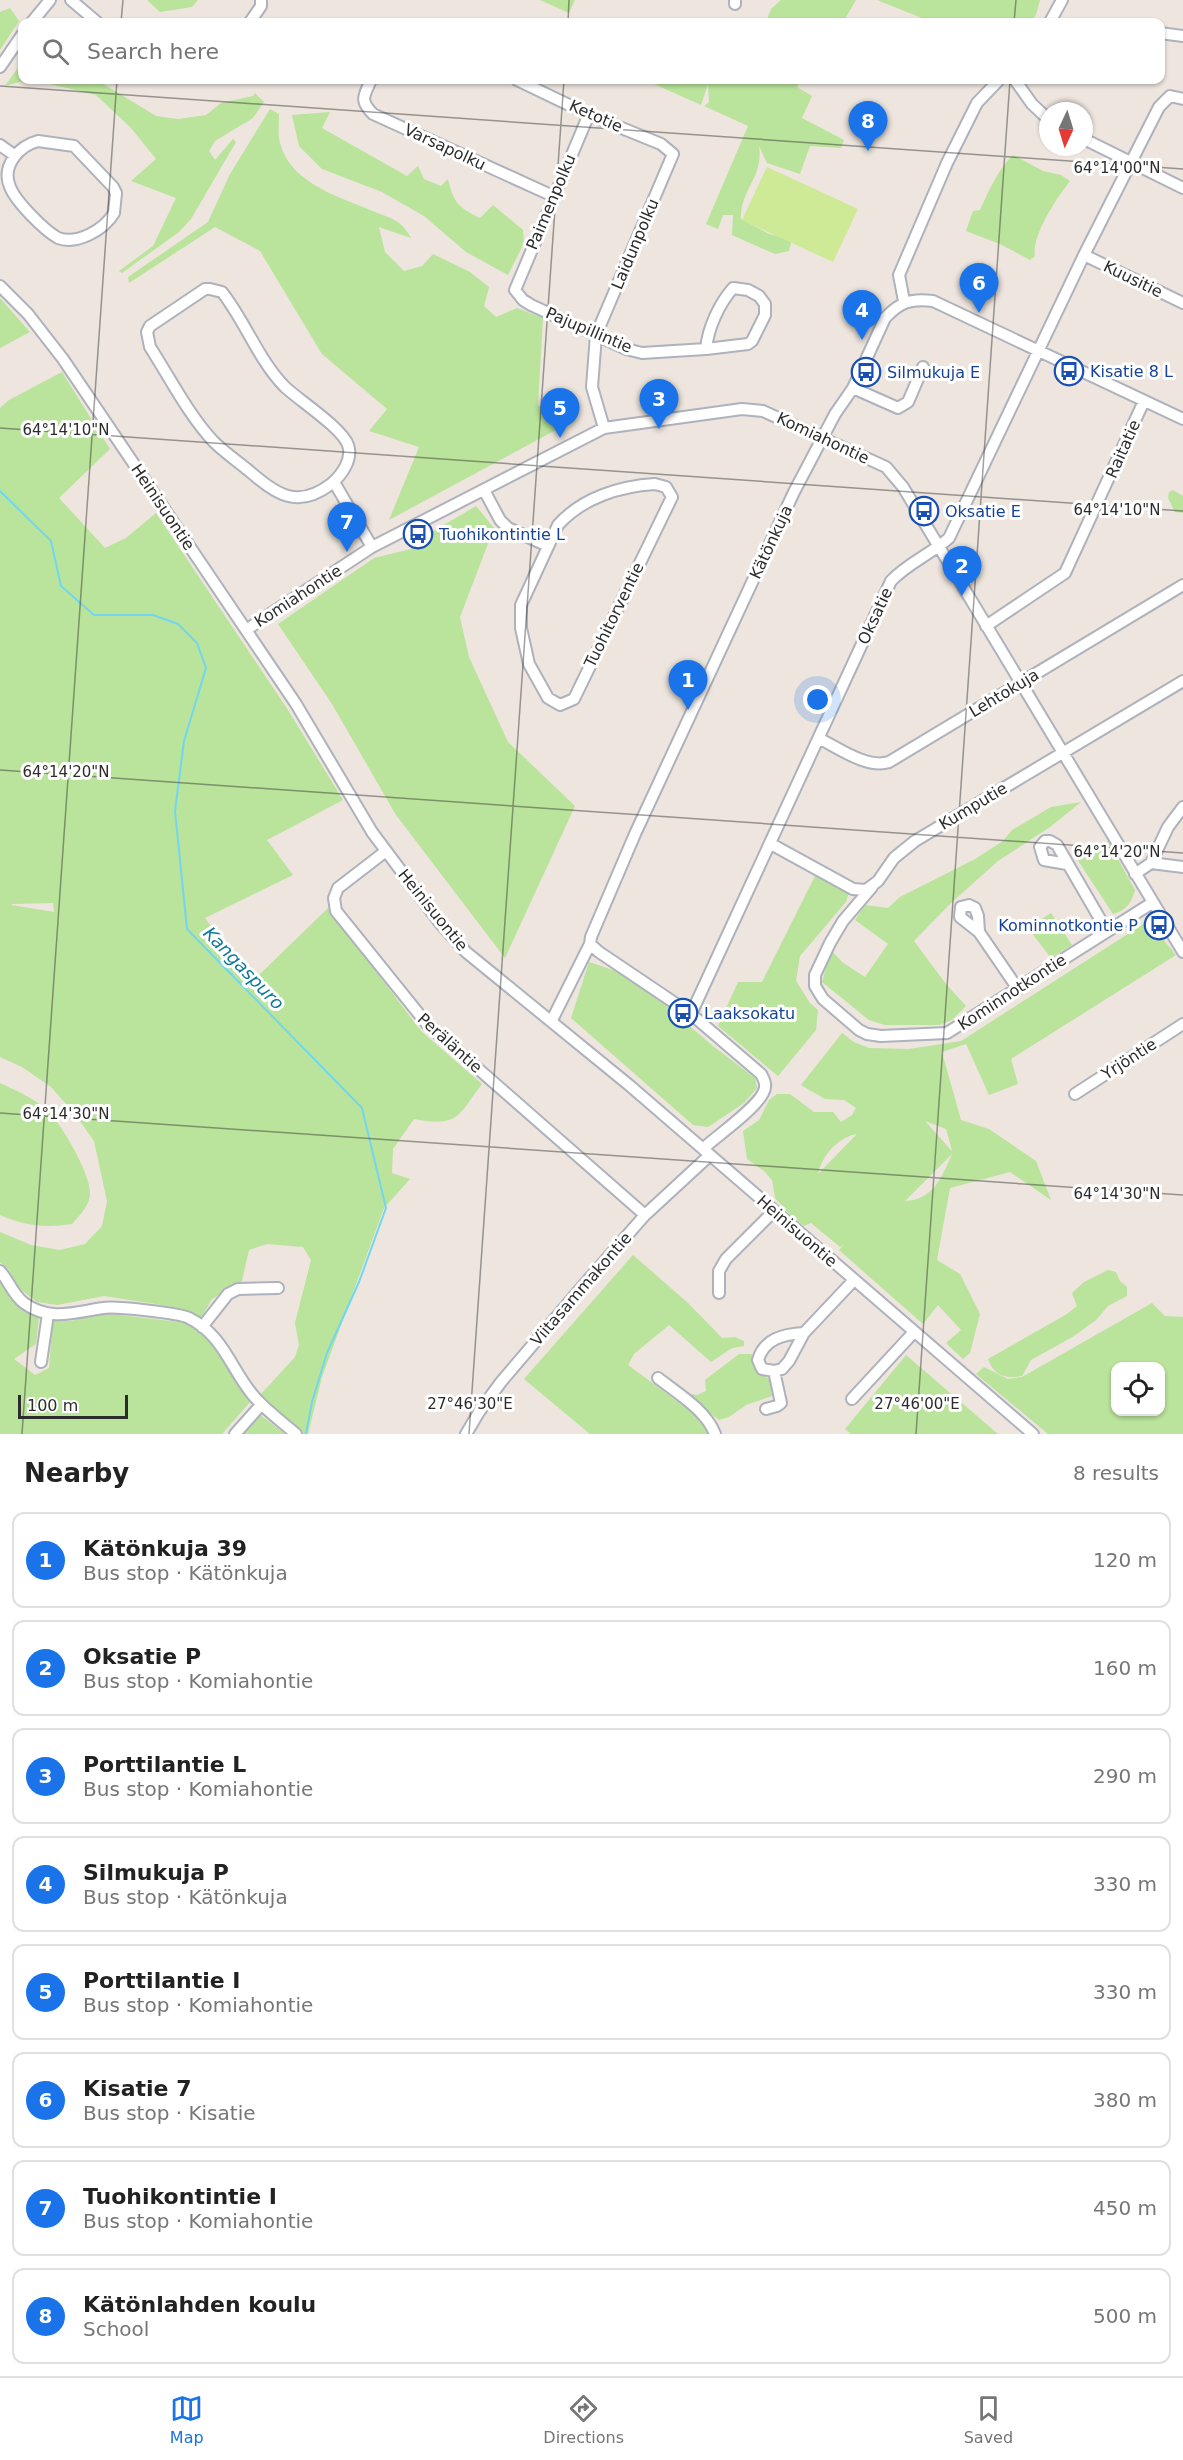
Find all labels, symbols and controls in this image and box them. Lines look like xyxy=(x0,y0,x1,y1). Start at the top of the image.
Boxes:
search box xyxy=(18,18,1165,84)
icon: search xyxy=(39,35,72,68)
text: Search here xyxy=(87,39,219,64)
street label: Ketotie xyxy=(566,96,626,136)
pin: 8 xyxy=(848,102,888,151)
north arrow xyxy=(1039,102,1093,156)
street label: Varsapolku xyxy=(401,120,489,174)
street label: Paimenpolku xyxy=(522,151,580,253)
text: 64°14'00"N xyxy=(1073,159,1161,177)
street label: Laidunpolku xyxy=(607,196,663,292)
street label: Kuusitie xyxy=(1100,257,1166,301)
pin: 6 xyxy=(960,264,998,313)
pin: 4 xyxy=(842,290,882,340)
street label: Pajupillintie xyxy=(543,303,635,357)
bus stop icon: Kisatie 8 L xyxy=(1053,355,1085,387)
bus stop icon: Silmukuja E xyxy=(850,356,882,388)
place label: Kisatie 8 L xyxy=(1090,362,1173,381)
place label: Silmukuja E xyxy=(887,363,980,382)
pin: 3 xyxy=(640,380,678,429)
pin: 5 xyxy=(540,388,580,438)
street label: Komiahontie xyxy=(774,408,872,468)
street label: Raitatie xyxy=(1102,417,1144,481)
text: 64°14'10"N xyxy=(22,421,110,439)
street label: Heinisuontie xyxy=(127,460,199,554)
bus stop icon: Oksatie E xyxy=(908,495,940,527)
text: 64°14'10"N xyxy=(1073,501,1161,519)
pin: 7 xyxy=(328,502,366,552)
street label: Kätönkuja xyxy=(746,502,796,582)
place label: Oksatie E xyxy=(945,502,1021,521)
bus stop icon: Tuohikontintie L xyxy=(402,518,434,550)
place label: Tuohikontintie L xyxy=(438,525,565,544)
pin: 2 xyxy=(942,546,982,596)
street label: Tuohitorventie xyxy=(580,559,648,672)
street label: Komiahontie xyxy=(251,561,345,631)
street label: Oksatie xyxy=(854,585,896,647)
pin: 1 xyxy=(668,660,708,710)
street label: Lehtokuja xyxy=(966,665,1042,721)
your location xyxy=(803,685,832,714)
text: 64°14'20"N xyxy=(22,763,110,781)
street label: Kumputie xyxy=(935,778,1011,834)
text: 64°14'20"N xyxy=(1073,843,1161,861)
street label: Heinisuontie xyxy=(394,865,472,955)
bus stop icon: Kominnotkontie P xyxy=(1143,909,1175,941)
place label: Kominnotkontie P xyxy=(998,916,1138,935)
water label: Kangaspuro xyxy=(199,922,289,1014)
street label: Kominnotkontie xyxy=(954,950,1070,1034)
bus stop icon: Laaksokatu xyxy=(667,997,699,1029)
place label: Laaksokatu xyxy=(704,1004,795,1023)
street label: Peräläntie xyxy=(414,1009,486,1077)
street label: Yrjöntie xyxy=(1097,1034,1160,1084)
text: 64°14'30"N xyxy=(22,1105,110,1123)
text: 64°14'30"N xyxy=(1073,1185,1161,1203)
street label: Heinisuontie xyxy=(753,1191,841,1271)
street label: Viitasammakontie xyxy=(527,1228,635,1350)
map controls xyxy=(1111,1362,1165,1416)
button: locate xyxy=(1111,1362,1165,1416)
scale bar xyxy=(18,1392,128,1420)
text: 27°46'30"E xyxy=(427,1395,513,1413)
text: 27°46'00"E xyxy=(874,1395,960,1413)
text: 100 m xyxy=(27,1396,78,1415)
text: Nearby xyxy=(24,1458,129,1488)
text: 8 results xyxy=(1073,1461,1159,1485)
text: Kätönkuja 39 xyxy=(83,1536,247,1561)
text: 1 xyxy=(39,1548,52,1572)
text: 120 m xyxy=(1093,1548,1157,1572)
text: Bus stop · Kätönkuja xyxy=(83,1561,288,1585)
text: Oksatie P xyxy=(83,1644,201,1669)
text: 2 xyxy=(39,1656,52,1680)
text: 160 m xyxy=(1093,1656,1157,1680)
text: Bus stop · Komiahontie xyxy=(83,1669,313,1693)
text: Porttilantie L xyxy=(83,1752,246,1777)
text: 3 xyxy=(39,1764,52,1788)
text: 290 m xyxy=(1093,1764,1157,1788)
text: Bus stop · Komiahontie xyxy=(83,1777,313,1801)
text: Silmukuja P xyxy=(83,1860,229,1885)
text: 4 xyxy=(39,1872,52,1896)
text: 330 m xyxy=(1093,1872,1157,1896)
text: Bus stop · Kätönkuja xyxy=(83,1885,288,1909)
text: Porttilantie I xyxy=(83,1968,241,1993)
text: 5 xyxy=(39,1980,52,2004)
text: 330 m xyxy=(1093,1980,1157,2004)
text: Bus stop · Komiahontie xyxy=(83,1993,313,2017)
text: Kisatie 7 xyxy=(83,2076,191,2101)
text: 6 xyxy=(39,2088,52,2112)
text: 380 m xyxy=(1093,2088,1157,2112)
text: Bus stop · Kisatie xyxy=(83,2101,256,2125)
text: Tuohikontintie I xyxy=(83,2184,277,2209)
text: 7 xyxy=(39,2196,52,2220)
text: 450 m xyxy=(1093,2196,1157,2220)
text: Bus stop · Komiahontie xyxy=(83,2209,313,2233)
text: Kätönlahden koulu xyxy=(83,2292,316,2317)
text: 8 xyxy=(39,2304,52,2328)
text: 500 m xyxy=(1093,2304,1157,2328)
text: School xyxy=(83,2317,149,2341)
tab: Map xyxy=(170,2392,204,2447)
tab: Directions xyxy=(543,2392,624,2447)
tab: Saved xyxy=(964,2392,1013,2447)

